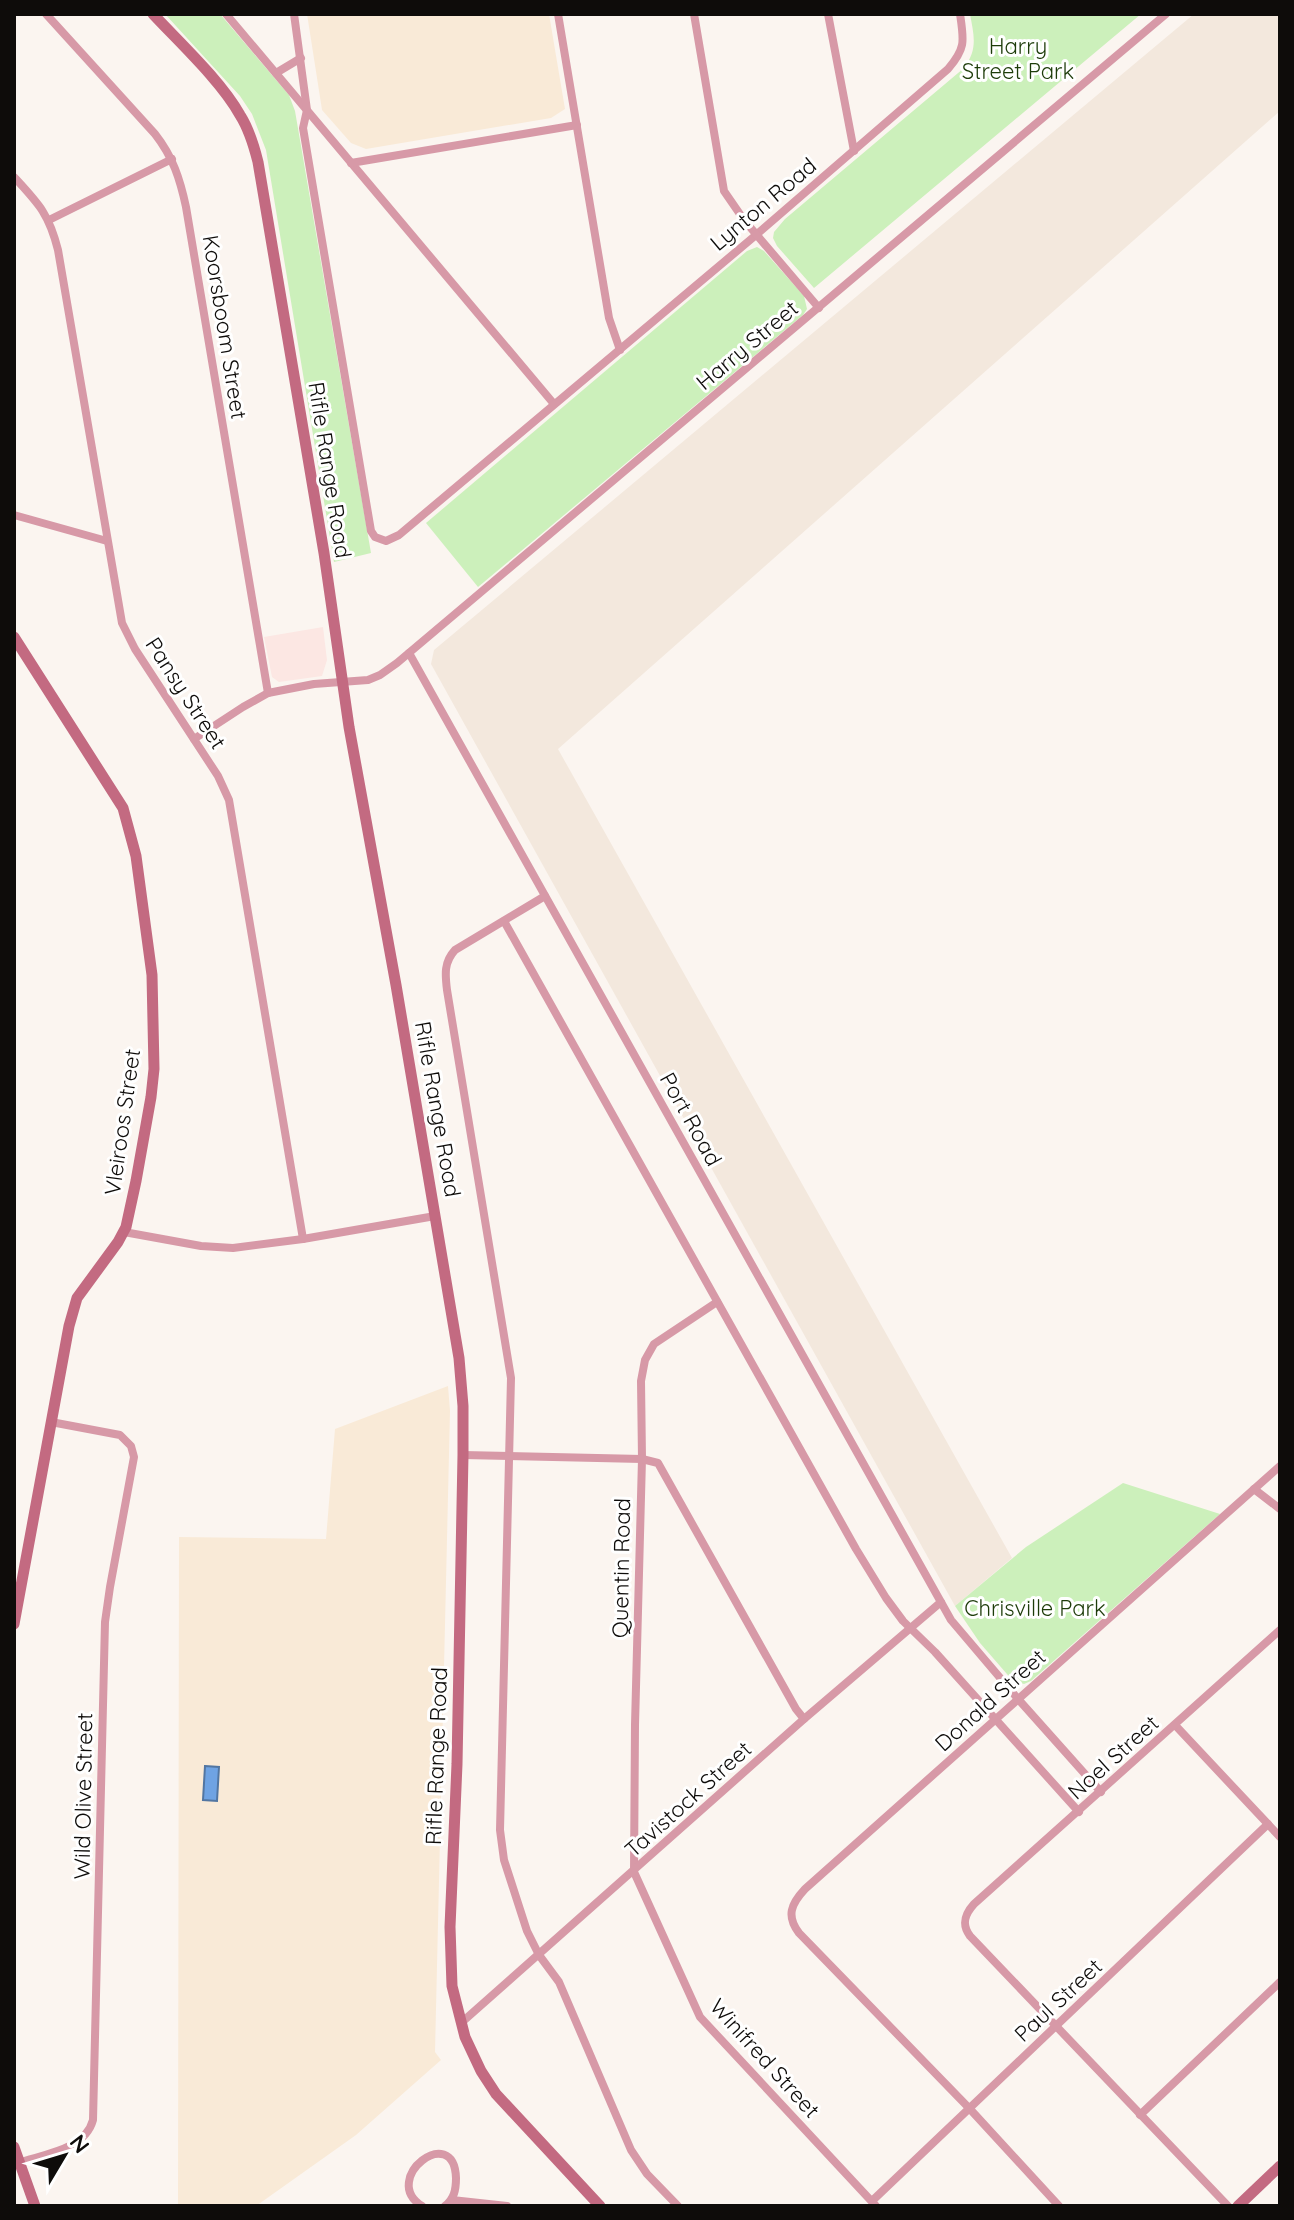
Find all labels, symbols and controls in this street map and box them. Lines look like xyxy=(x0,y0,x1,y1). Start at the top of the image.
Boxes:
park label: Harry Street Park xyxy=(962,32,1074,85)
street label: Lynton Road xyxy=(704,151,822,257)
street label: Koorsboom Street xyxy=(197,233,253,421)
street label: Harry Street xyxy=(690,294,804,396)
street label: Rifle Range Road xyxy=(302,380,358,560)
street label: Pansy Street xyxy=(139,632,233,754)
street label: Rifle Range Road xyxy=(409,1019,467,1199)
street label: Vleiroos Street xyxy=(98,1047,146,1197)
street label: Port Road xyxy=(654,1067,728,1171)
street label: Quentin Road xyxy=(606,1498,636,1638)
park label: Chrisville Park xyxy=(964,1594,1106,1622)
street label: Donald Street xyxy=(929,1643,1051,1757)
street label: Rifle Range Road xyxy=(419,1667,453,1845)
street label: Noel Street xyxy=(1062,1709,1164,1805)
street label: Wild Olive Street xyxy=(68,1712,98,1880)
street label: Tavistock Street xyxy=(619,1735,757,1863)
street label: Paul Street xyxy=(1008,1952,1108,2048)
street label: Winifred Street xyxy=(704,1992,826,2124)
north arrow xyxy=(24,2116,104,2196)
text: N xyxy=(64,2129,96,2159)

